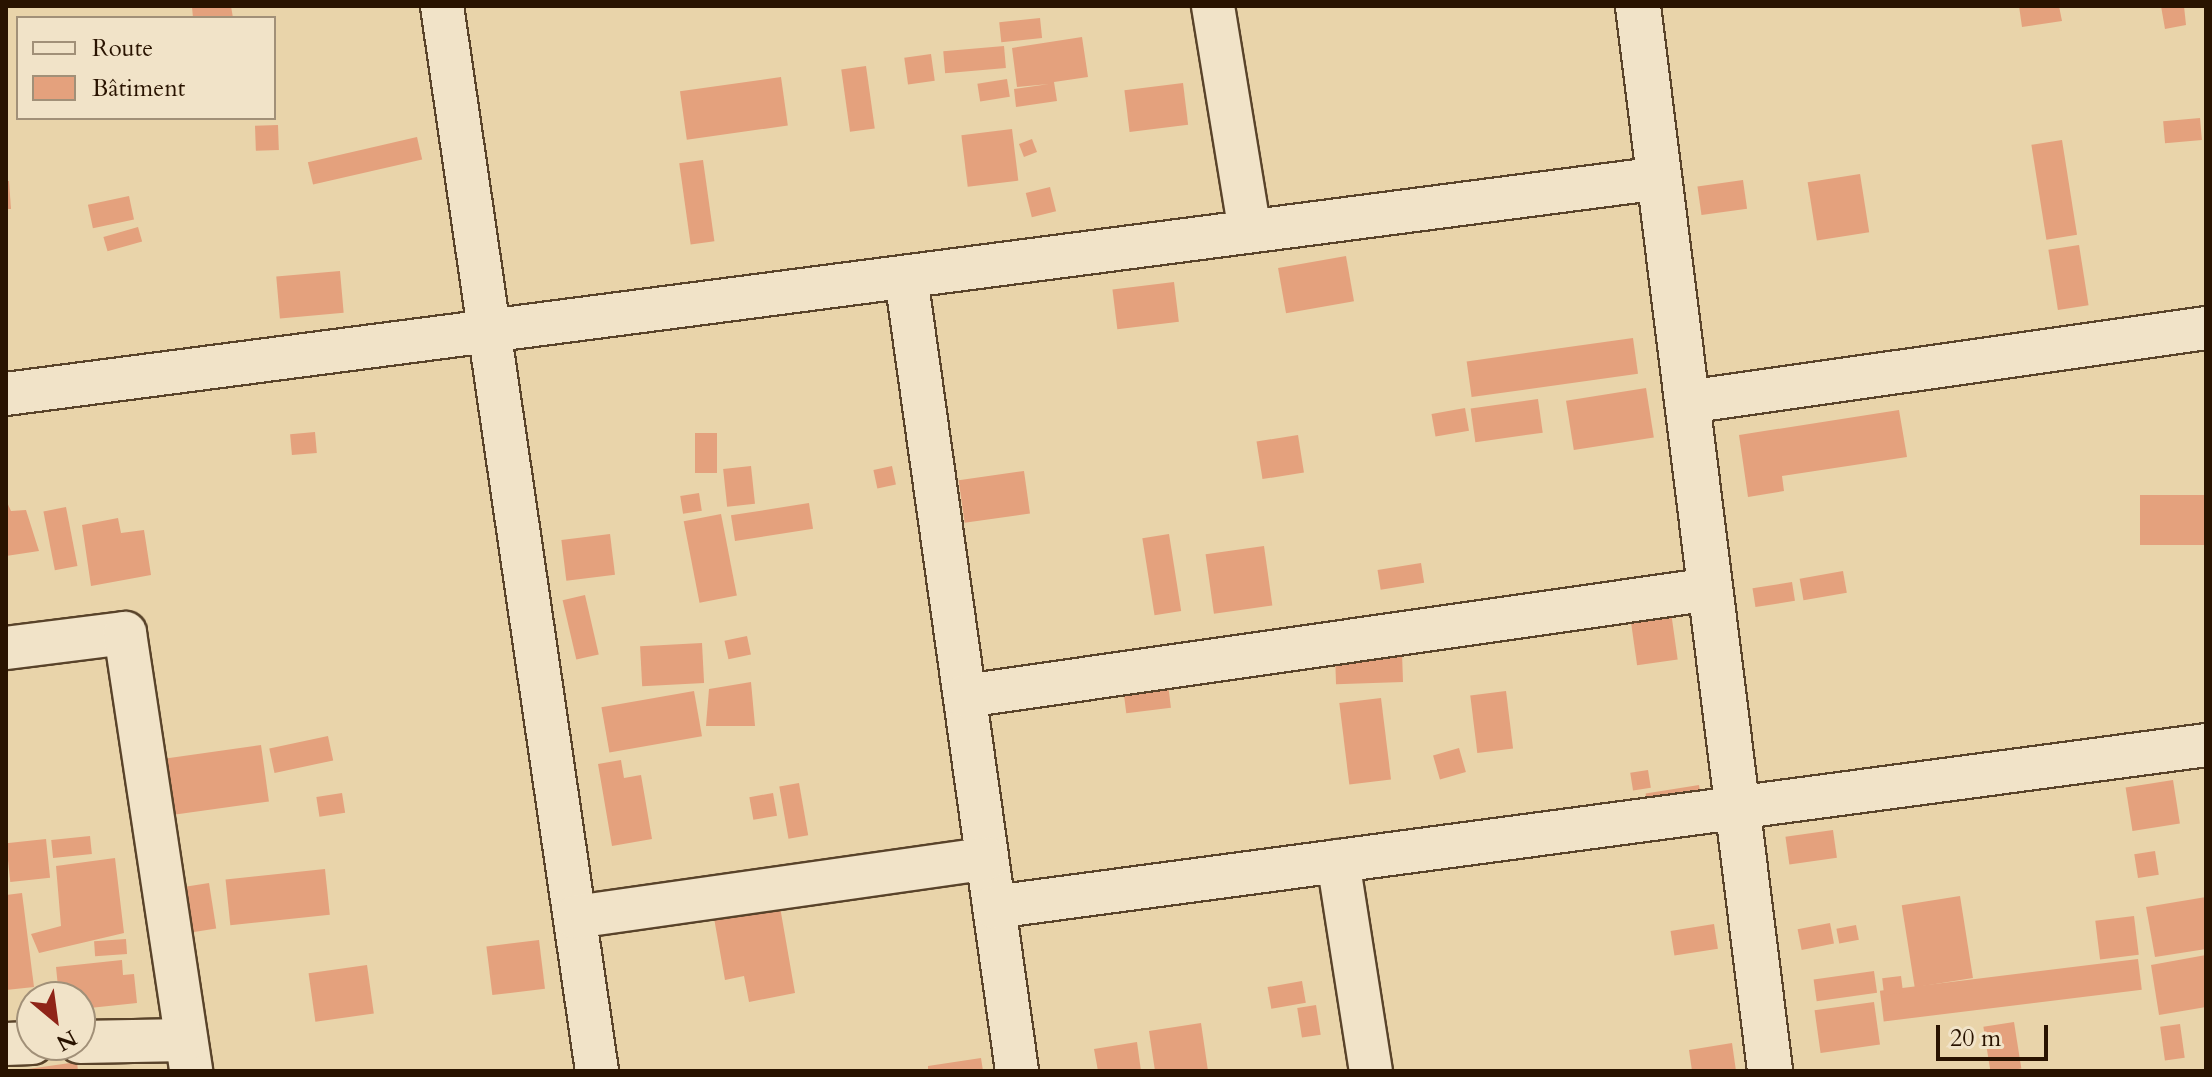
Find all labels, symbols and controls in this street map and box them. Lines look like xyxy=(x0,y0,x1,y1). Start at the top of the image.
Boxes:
legend xyxy=(16,16,276,120)
text: Route xyxy=(92,32,153,65)
text: Bâtiment xyxy=(92,72,185,105)
north arrow xyxy=(16,981,96,1061)
scale bar xyxy=(1940,1009,2052,1059)
text: N xyxy=(51,1022,82,1058)
text: 20 m xyxy=(1950,1022,2001,1055)

